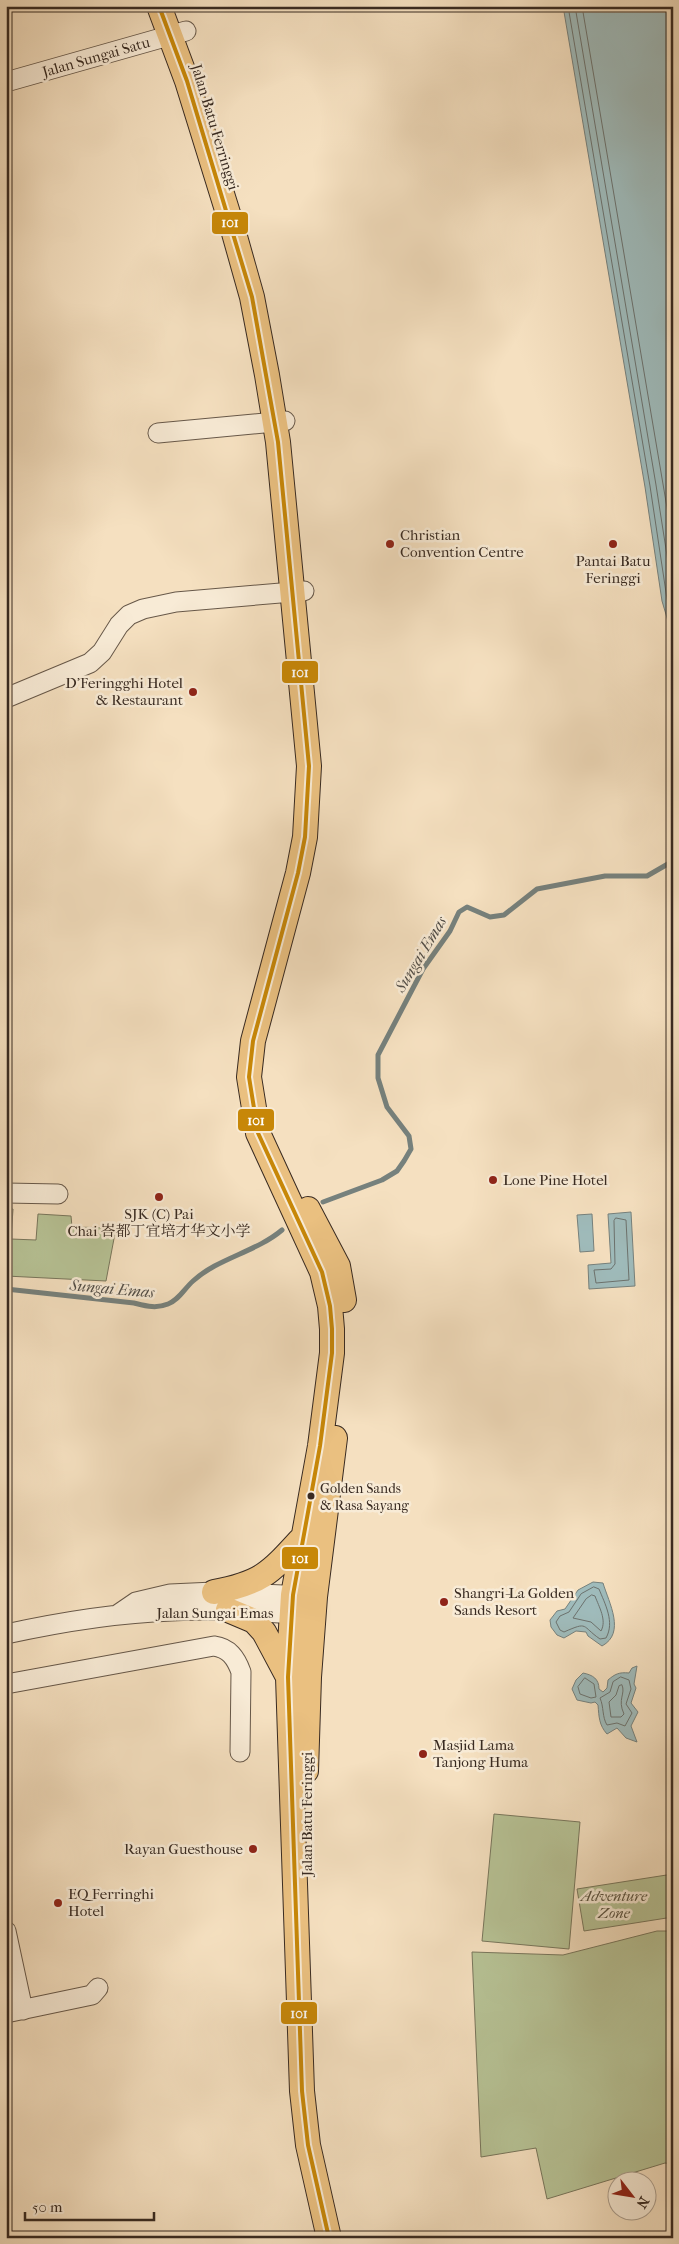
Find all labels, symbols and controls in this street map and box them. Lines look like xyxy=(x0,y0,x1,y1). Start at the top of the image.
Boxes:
street label: Jalan Sungai Satu xyxy=(39,33,152,81)
street label: Jalan Batu Ferringgi xyxy=(187,61,243,193)
line badge: 101 xyxy=(211,211,249,235)
text: 101 xyxy=(221,214,239,231)
place label: Christian Convention Centre xyxy=(400,526,524,561)
marker: Christian Convention Centre xyxy=(384,538,396,550)
marker: Pantai Batu Feringgi xyxy=(607,538,619,550)
place label: Pantai Batu Feringgi xyxy=(576,552,651,587)
line badge: 101 xyxy=(281,660,319,684)
text: 101 xyxy=(291,664,309,681)
place label: D'Feringghi Hotel & Restaurant xyxy=(65,674,184,709)
marker: D'Feringghi Hotel & Restaurant xyxy=(187,686,199,698)
water label: Sungai Emas xyxy=(390,912,451,996)
line badge: 101 xyxy=(237,1108,275,1132)
text: 101 xyxy=(247,1112,265,1129)
place label: Lone Pine Hotel xyxy=(503,1171,608,1189)
marker: Lone Pine Hotel xyxy=(487,1174,499,1186)
marker: SJK (C) Pai Chai 峇都丁宜培才华文小学 xyxy=(153,1191,165,1203)
place label: SJK (C) Pai Chai 峇都丁宜培才华文小学 xyxy=(67,1205,251,1240)
water label: Sungai Emas xyxy=(68,1275,156,1302)
place label: Golden Sands & Rasa Sayang xyxy=(320,1480,409,1514)
marker: Golden Sands & Rasa Sayang xyxy=(306,1491,316,1501)
line badge: 101 xyxy=(281,1546,319,1570)
text: 101 xyxy=(291,1550,309,1567)
place label: Shangri-La Golden Sands Resort xyxy=(454,1584,575,1619)
marker: Shangri-La Golden Sands Resort xyxy=(438,1596,450,1608)
street label: Jalan Sungai Emas xyxy=(156,1604,274,1622)
place label: Masjid Lama Tanjong Huma xyxy=(433,1736,529,1771)
marker: Masjid Lama Tanjong Huma xyxy=(417,1748,429,1760)
street label: Jalan Batu Feringgi xyxy=(298,1751,316,1877)
place label: Rayan Guesthouse xyxy=(124,1840,244,1858)
marker: Rayan Guesthouse xyxy=(247,1843,259,1855)
place label: EQ Ferringhi Hotel xyxy=(68,1885,155,1920)
park label: Adventure Zone xyxy=(579,1887,648,1922)
marker: EQ Ferringhi Hotel xyxy=(52,1897,64,1909)
line badge: 101 xyxy=(280,2001,318,2025)
text: 101 xyxy=(290,2005,308,2022)
north arrow xyxy=(606,2172,656,2222)
scale bar xyxy=(25,2189,154,2221)
text: N xyxy=(632,2194,653,2212)
text: 50 m xyxy=(32,2198,63,2216)

